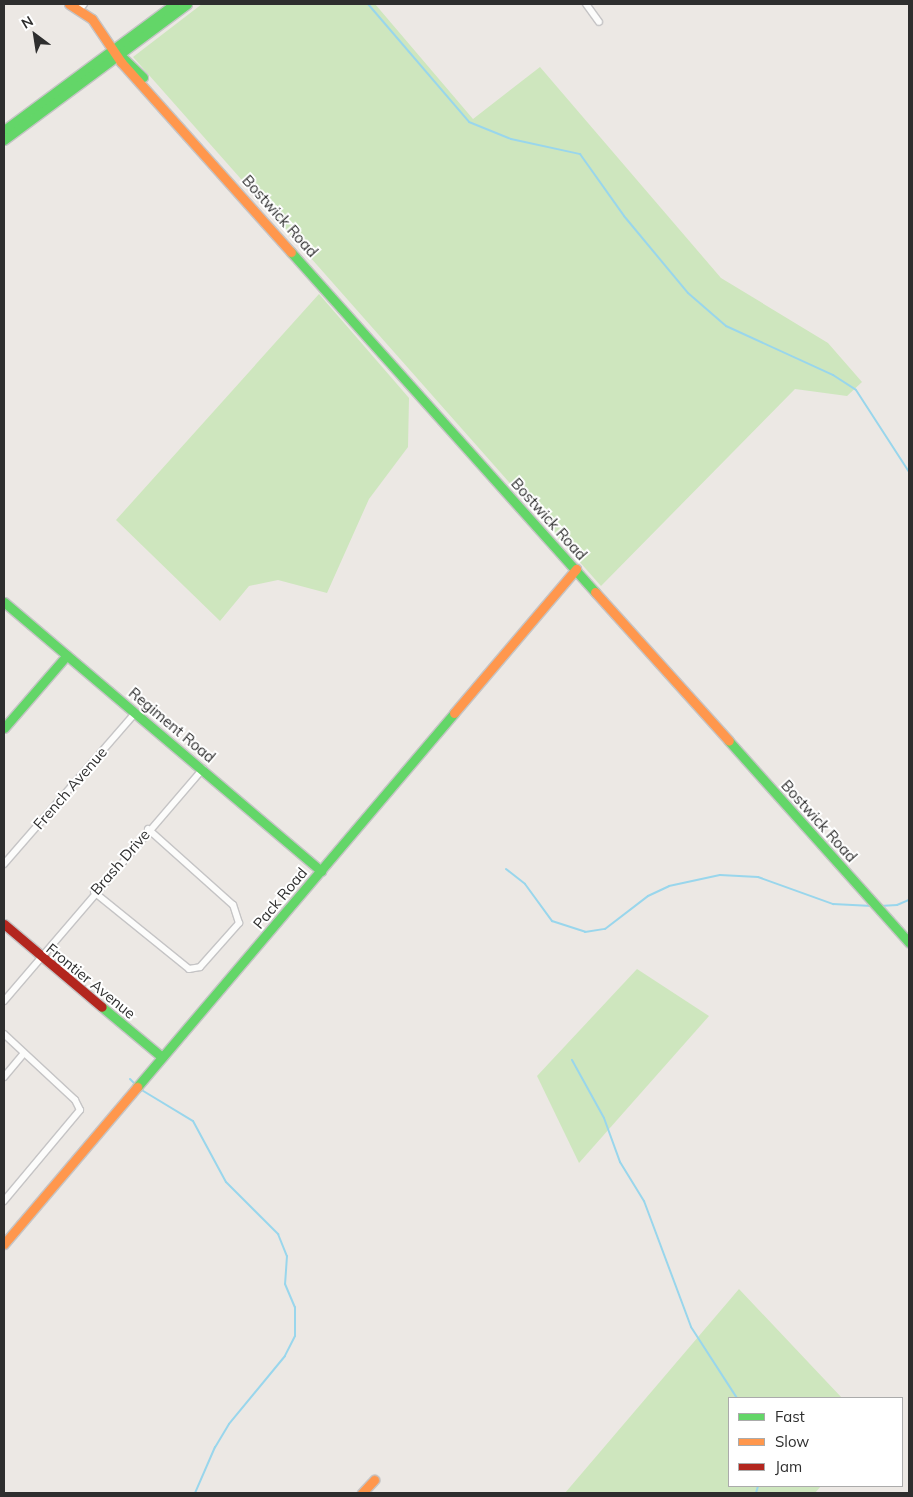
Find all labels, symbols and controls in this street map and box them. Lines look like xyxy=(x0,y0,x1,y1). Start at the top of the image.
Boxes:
north arrow xyxy=(10,10,60,60)
text: N xyxy=(18,12,36,33)
street label: Bostwick Road xyxy=(239,171,321,261)
street label: Bostwick Road xyxy=(508,474,590,564)
street label: Regiment Road xyxy=(125,684,219,766)
street label: French Avenue xyxy=(29,743,111,833)
street label: Bostwick Road xyxy=(778,776,860,866)
street label: Brash Drive xyxy=(87,826,153,898)
street label: Pack Road xyxy=(249,864,311,932)
street label: Frontier Avenue xyxy=(43,940,139,1022)
legend xyxy=(728,1397,903,1487)
text: Fast xyxy=(775,1407,805,1426)
text: Slow xyxy=(775,1432,809,1451)
text: Jam xyxy=(775,1457,802,1476)

